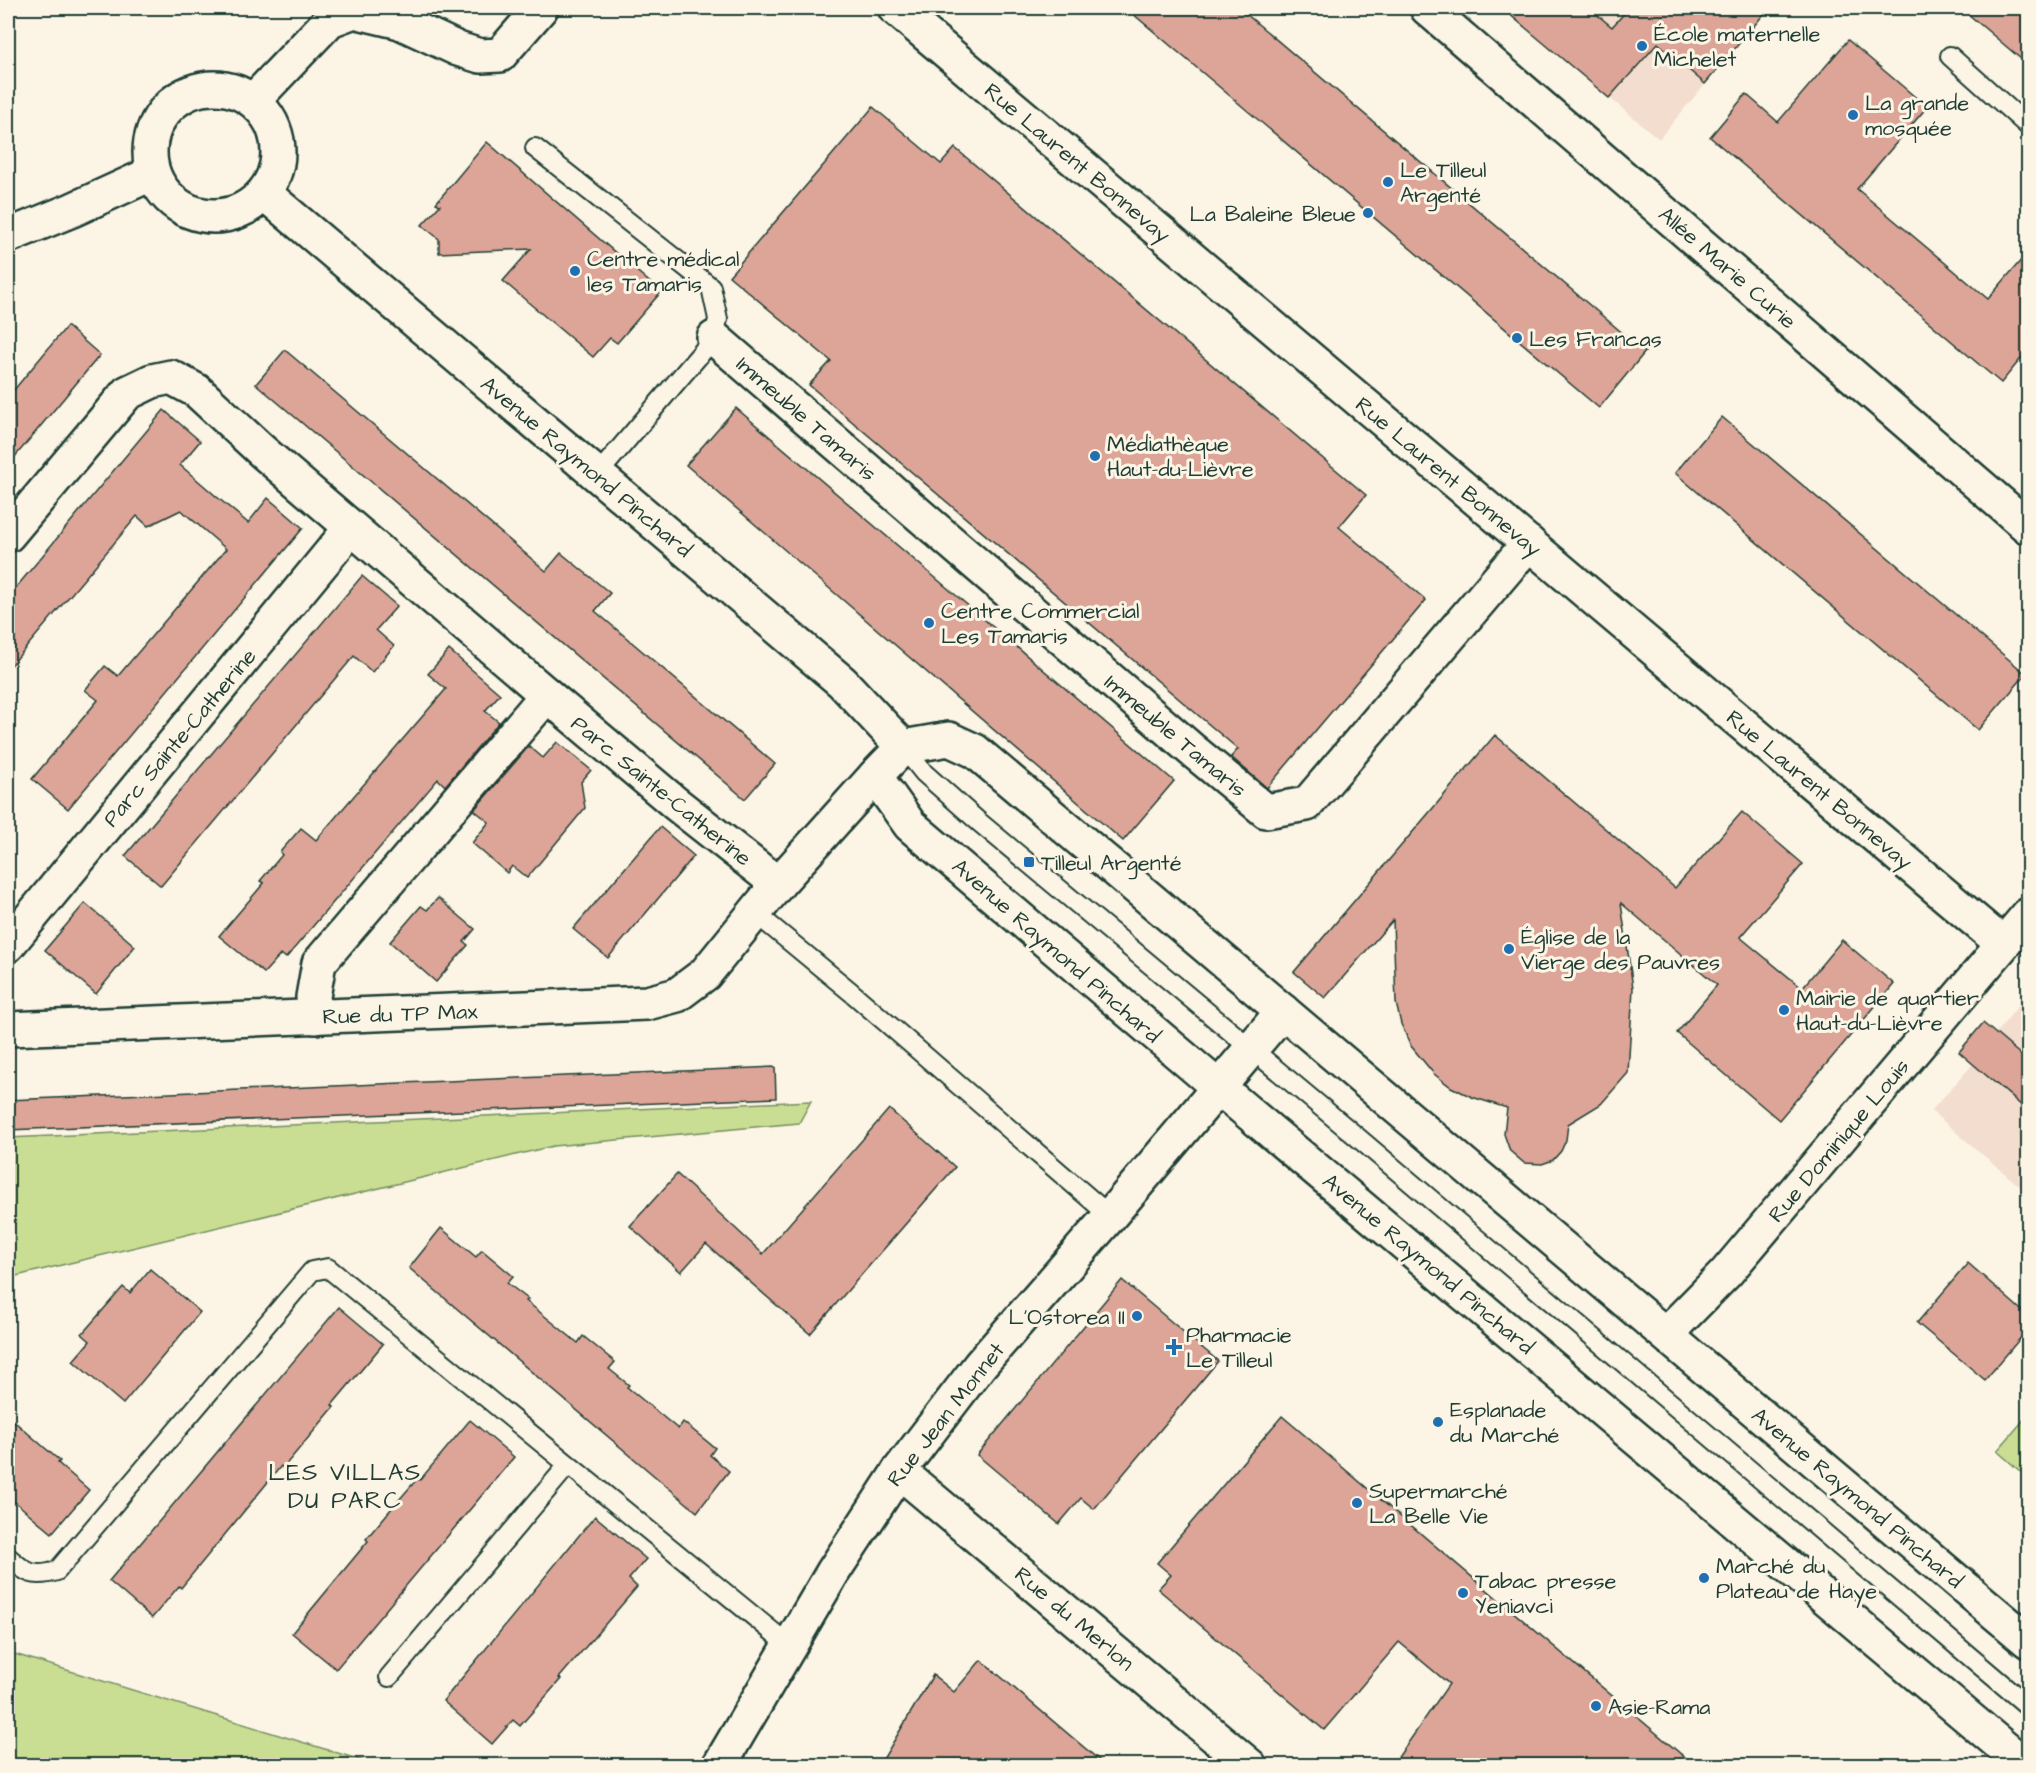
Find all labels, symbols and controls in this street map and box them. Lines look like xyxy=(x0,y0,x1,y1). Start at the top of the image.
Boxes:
place label: École maternelle Michelet xyxy=(1654,19,1821,75)
marker: École maternelle Michelet xyxy=(1635,39,1649,53)
street label: Rue Laurent Bonnevay xyxy=(977,76,1177,251)
place label: La grande mosquée xyxy=(1865,88,1969,144)
marker: La grande mosquée xyxy=(1846,108,1860,122)
place label: Le Tilleul Argenté xyxy=(1400,155,1486,212)
marker: Le Tilleul Argenté xyxy=(1381,175,1395,189)
place label: La Baleine Bleue xyxy=(1189,199,1356,230)
street label: Allée Marie Curie xyxy=(1651,200,1803,337)
marker: La Baleine Bleue xyxy=(1361,206,1375,220)
place label: Centre médical les Tamaris xyxy=(587,244,739,300)
marker: Centre médical les Tamaris xyxy=(568,264,582,278)
place label: Les Francas xyxy=(1529,324,1662,355)
marker: Les Francas xyxy=(1510,331,1524,345)
street label: Immeuble Tamaris xyxy=(729,349,883,489)
street label: Avenue Raymond Pinchard xyxy=(473,369,698,566)
street label: Rue Laurent Bonnevay xyxy=(1348,390,1548,565)
place label: Médiathèque Haut-du-Lièvre xyxy=(1107,429,1254,485)
marker: Médiathèque Haut-du-Lièvre xyxy=(1088,449,1102,463)
place label: Centre Commercial Les Tamaris xyxy=(941,596,1139,652)
marker: Centre Commercial Les Tamaris xyxy=(922,616,936,630)
street label: Parc Sainte-Catherine xyxy=(96,642,264,834)
street label: Immeuble Tamaris xyxy=(1097,667,1253,805)
street label: Rue Laurent Bonnevay xyxy=(1719,703,1919,878)
street label: Parc Sainte-Catherine xyxy=(564,709,758,874)
place label: Tilleul Argenté xyxy=(1041,848,1182,880)
street label: Avenue Raymond Pinchard xyxy=(944,852,1167,1051)
marker: Tilleul Argenté xyxy=(1022,855,1036,869)
place label: Église de la Vierge des Pauvres xyxy=(1521,922,1720,979)
marker: Église de la Vierge des Pauvres xyxy=(1502,942,1516,956)
place label: Mairie de quartier Haut-du-Lièvre xyxy=(1796,983,1979,1039)
street label: Rue du TP Max xyxy=(322,996,479,1033)
marker: Mairie de quartier Haut-du-Lièvre xyxy=(1777,1003,1791,1017)
street label: Rue Dominique Louis xyxy=(1761,1052,1917,1230)
street label: Avenue Raymond Pinchard xyxy=(1315,1166,1540,1363)
place label: L'Ostorea II xyxy=(1008,1302,1125,1333)
marker: L'Ostorea II xyxy=(1130,1309,1144,1323)
place label: Pharmacie Le Tilleul xyxy=(1186,1320,1292,1376)
street label: Rue Jean Monnet xyxy=(880,1336,1012,1494)
marker: Pharmacie Le Tilleul xyxy=(1167,1340,1181,1354)
place label: Esplanade du Marché xyxy=(1450,1395,1560,1451)
street label: Avenue Raymond Pinchard xyxy=(1744,1400,1969,1597)
marker: Esplanade du Marché xyxy=(1431,1415,1445,1429)
district label: LES VILLAS DU PARC xyxy=(268,1456,422,1518)
place label: Supermarché La Belle Vie xyxy=(1369,1476,1508,1532)
marker: Supermarché La Belle Vie xyxy=(1350,1496,1364,1510)
place label: Marché du Plateau de Haye xyxy=(1716,1551,1877,1608)
street label: Rue du Merlon xyxy=(1007,1560,1141,1679)
place label: Tabac presse Yeniavci xyxy=(1475,1566,1617,1622)
marker: Marché du Plateau de Haye xyxy=(1697,1571,1711,1585)
marker: Tabac presse Yeniavci xyxy=(1456,1586,1470,1600)
place label: Asie-Rama xyxy=(1608,1692,1710,1723)
marker: Asie-Rama xyxy=(1589,1699,1603,1713)

